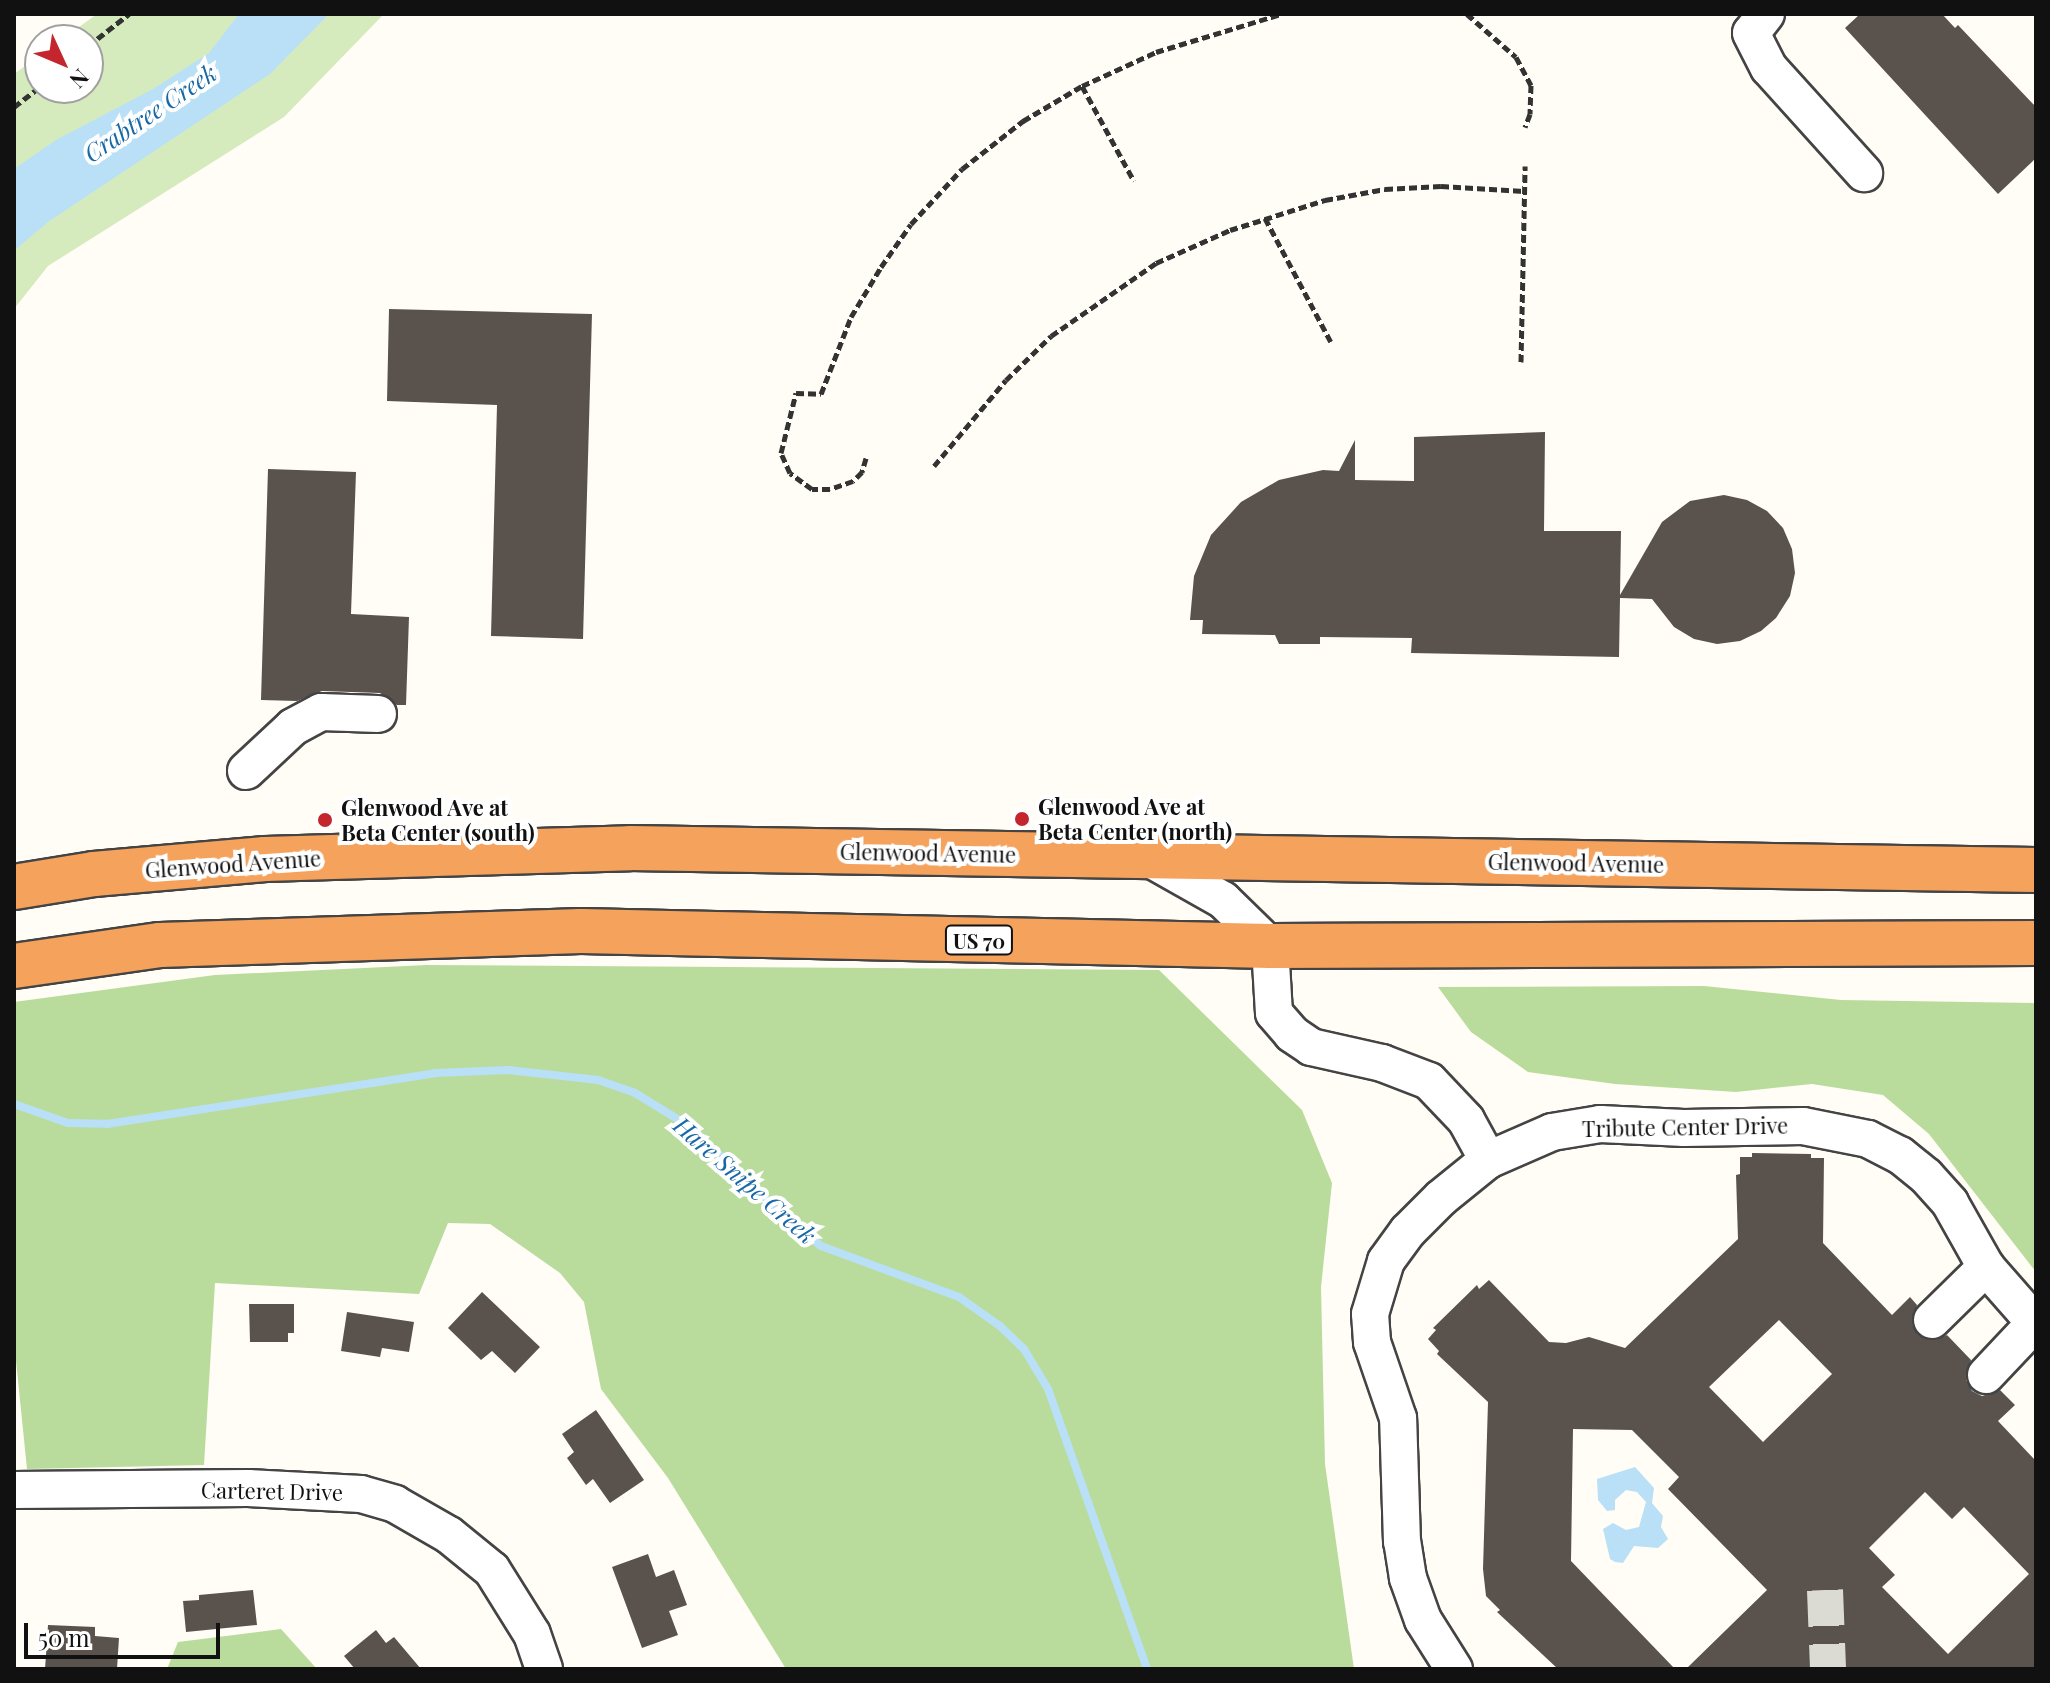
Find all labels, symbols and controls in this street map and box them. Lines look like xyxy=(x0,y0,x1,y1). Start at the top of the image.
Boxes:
north arrow xyxy=(24,24,104,104)
water label: Crabtree Creek xyxy=(78,58,222,168)
text: N xyxy=(64,63,96,95)
place label: Glenwood Ave at Beta Center (north) xyxy=(1038,793,1233,844)
place label: Glenwood Ave at Beta Center (south) xyxy=(341,794,535,846)
marker: Glenwood Ave at Beta Center (north) xyxy=(1013,810,1031,828)
marker: Glenwood Ave at Beta Center (south) xyxy=(316,811,334,829)
street label: Glenwood Avenue xyxy=(839,838,1017,868)
street label: Glenwood Avenue xyxy=(144,845,322,883)
street label: Glenwood Avenue xyxy=(1487,848,1665,878)
road number: US 70 xyxy=(943,924,1015,956)
water label: Hare Snipe Creek xyxy=(668,1110,822,1250)
street label: Tribute Center Drive xyxy=(1581,1112,1789,1142)
street label: Carteret Drive xyxy=(201,1477,343,1505)
scale bar xyxy=(28,1607,224,1657)
text: 50 m xyxy=(38,1621,90,1653)

